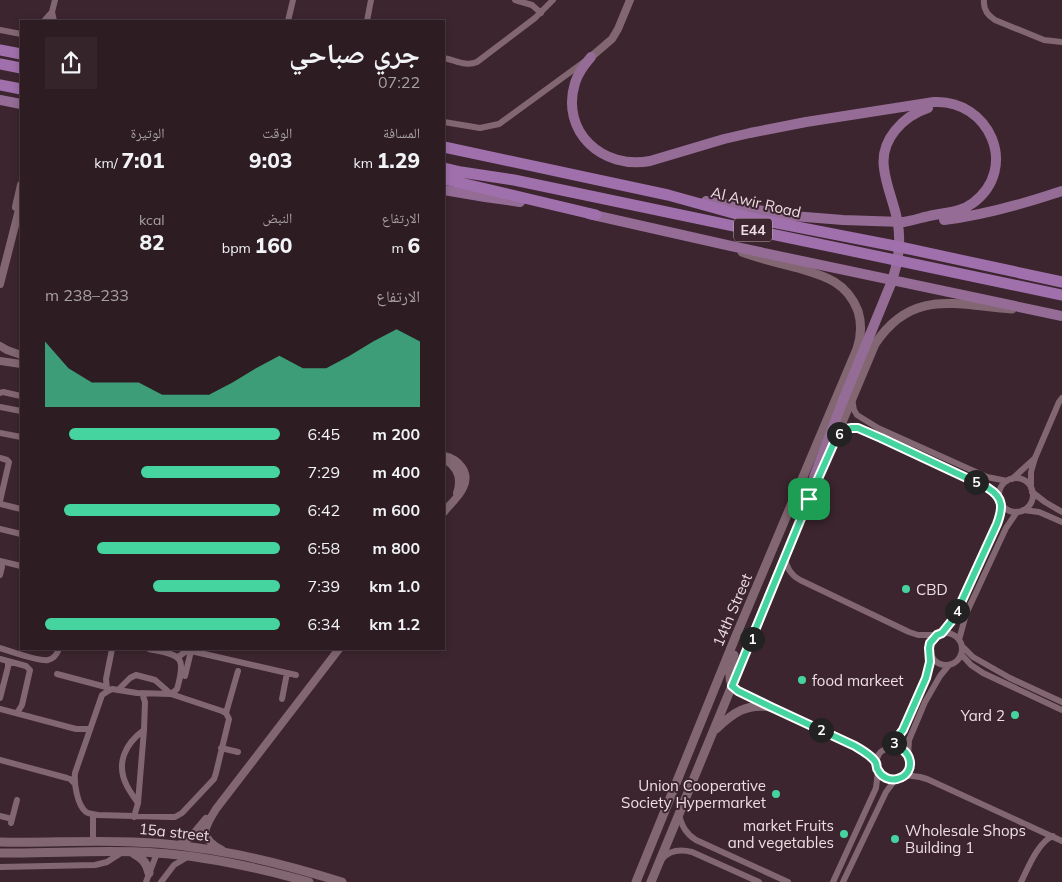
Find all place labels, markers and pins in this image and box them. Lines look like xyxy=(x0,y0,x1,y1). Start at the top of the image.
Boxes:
pin: 6 xyxy=(826,422,852,446)
pin: 5 xyxy=(964,470,988,494)
pin xyxy=(788,478,830,520)
place label: CBD xyxy=(916,580,948,599)
marker: CBD xyxy=(900,583,912,595)
pin: 4 xyxy=(944,598,970,624)
pin: 1 xyxy=(740,626,764,652)
place label: food markeet xyxy=(812,671,904,690)
marker: food markeet xyxy=(796,674,808,686)
place label: Yard 2 xyxy=(960,706,1005,725)
marker: Yard 2 xyxy=(1009,709,1021,721)
pin: 2 xyxy=(808,718,834,742)
pin: 3 xyxy=(882,730,906,756)
place label: Union Cooperative Society Hypermarket xyxy=(621,776,766,812)
marker: Union Cooperative Society Hypermarket xyxy=(770,788,782,800)
place label: market Fruits and vegetables xyxy=(728,816,834,852)
place label: Wholesale Shops Building 1 xyxy=(905,821,1026,857)
marker: market Fruits and vegetables xyxy=(838,828,850,840)
marker: Wholesale Shops Building 1 xyxy=(889,833,901,845)

